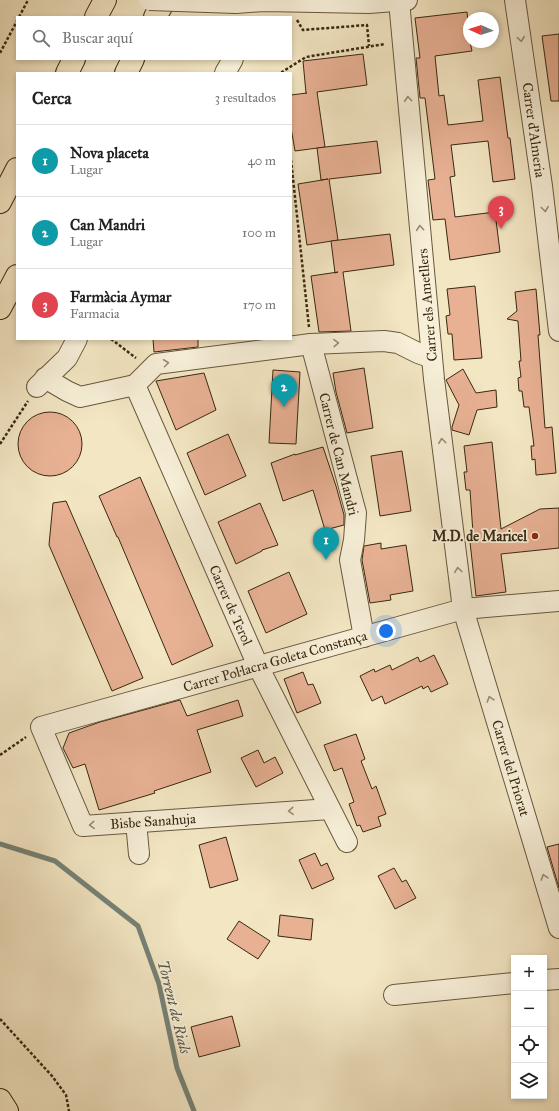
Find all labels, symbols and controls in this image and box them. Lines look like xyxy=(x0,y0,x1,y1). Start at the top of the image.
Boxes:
north arrow xyxy=(463,12,499,48)
search box xyxy=(16,16,292,60)
icon: search xyxy=(30,27,52,49)
text: Buscar aquí xyxy=(62,29,133,47)
one-way arrow xyxy=(516,36,525,42)
street label: Carrer d'Almeria xyxy=(518,82,549,179)
text: Cerca xyxy=(32,88,71,109)
text: 3 resultados xyxy=(215,90,276,106)
one-way arrow xyxy=(404,96,413,102)
text: Nova placeta xyxy=(70,144,149,162)
text: 1 xyxy=(42,153,48,169)
text: 40 m xyxy=(247,153,276,169)
text: Lugar xyxy=(70,162,103,178)
pin: 3 xyxy=(488,196,514,229)
one-way arrow xyxy=(540,206,549,212)
text: Can Mandri xyxy=(70,216,145,234)
text: 2 xyxy=(42,225,48,241)
text: 100 m xyxy=(242,225,276,241)
one-way arrow xyxy=(416,225,425,231)
text: Lugar xyxy=(70,234,103,250)
street label: Carrer els Ametllers xyxy=(414,248,441,362)
text: Farmàcia Aymar xyxy=(70,288,172,306)
text: 3 xyxy=(42,297,48,313)
text: 170 m xyxy=(243,297,276,313)
text: Farmacia xyxy=(70,306,120,322)
one-way arrow xyxy=(333,339,339,347)
one-way arrow xyxy=(163,359,169,368)
pin: 2 xyxy=(271,374,297,407)
street label: Carrer de Can Mandri xyxy=(315,391,362,517)
one-way arrow xyxy=(438,438,447,444)
pin: 1 xyxy=(313,527,339,560)
place label: M.D. de Maricel xyxy=(432,528,528,545)
marker: M.D. de Maricel xyxy=(530,531,540,541)
street label: Carrer de Terol xyxy=(205,562,256,648)
one-way arrow xyxy=(454,567,463,573)
your location xyxy=(376,621,396,641)
street label: Carrer Pol·lacra Goleta Constança xyxy=(181,627,369,696)
one-way arrow xyxy=(486,695,495,702)
street label: Carrer del Priorat xyxy=(488,718,533,818)
one-way arrow xyxy=(288,807,294,816)
street label: Bisbe Sanahuja xyxy=(110,810,196,833)
one-way arrow xyxy=(89,821,95,829)
one-way arrow xyxy=(540,874,549,881)
map controls xyxy=(511,955,547,1099)
button: + xyxy=(511,955,547,991)
water label: Torrent de Rials xyxy=(154,958,195,1056)
button: − xyxy=(511,991,547,1027)
button: locate xyxy=(511,1027,547,1063)
button: layers xyxy=(511,1063,547,1099)

